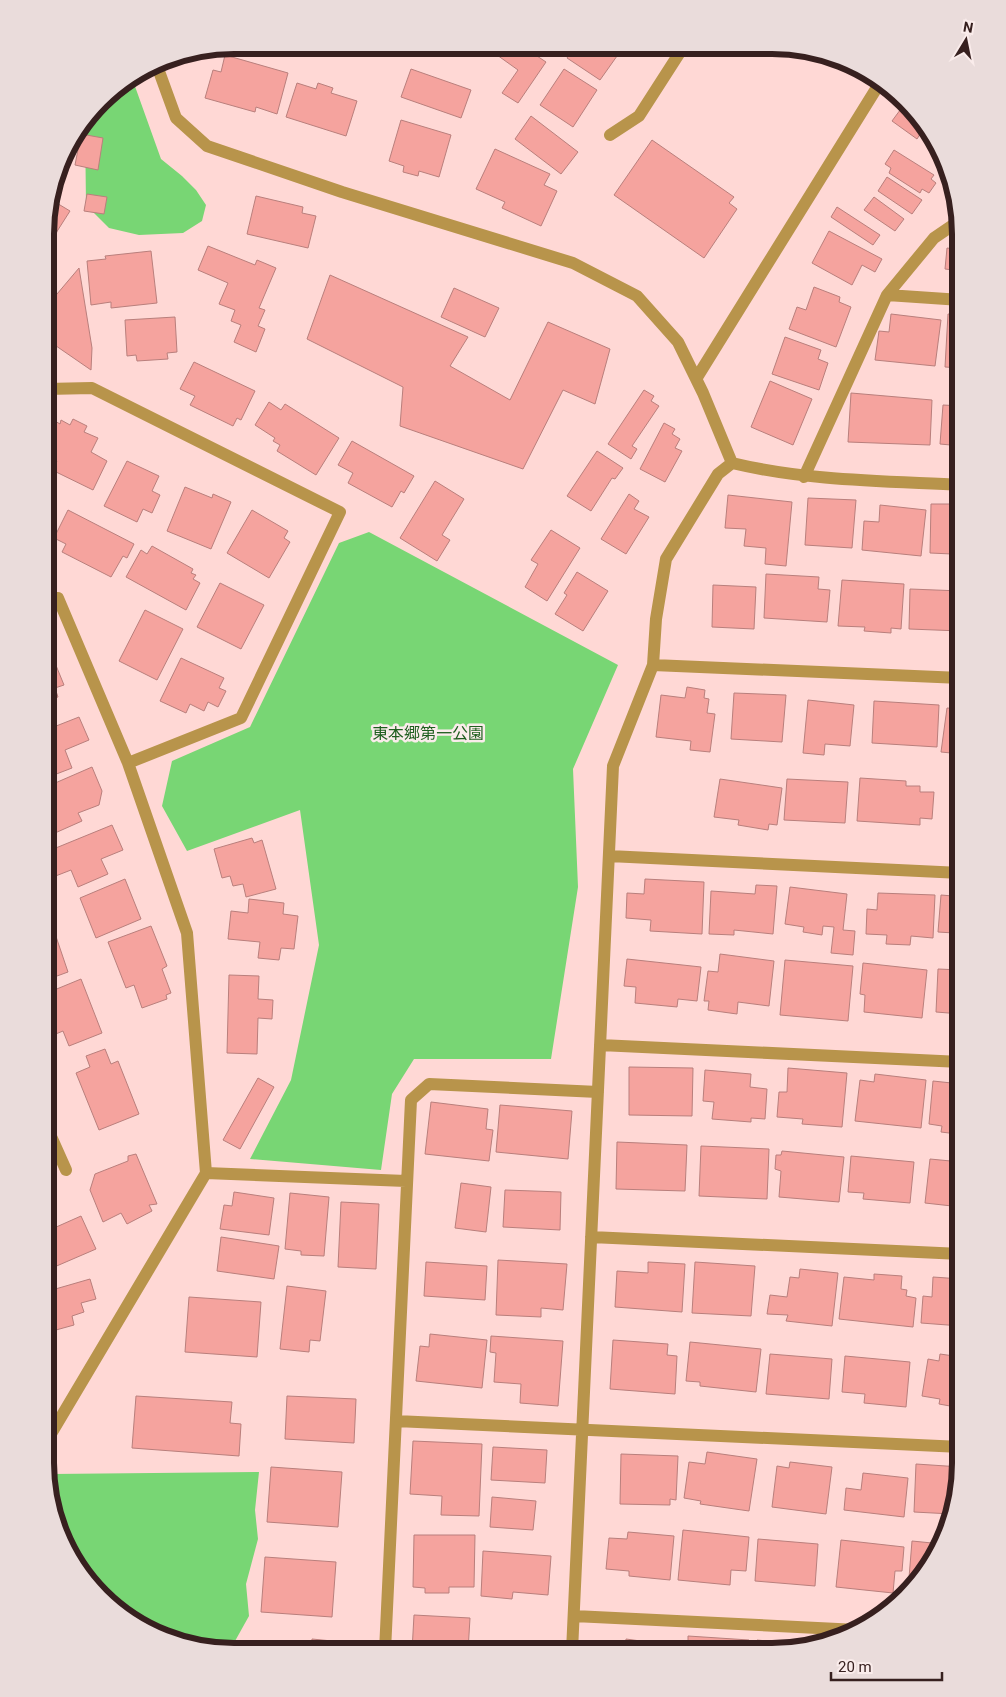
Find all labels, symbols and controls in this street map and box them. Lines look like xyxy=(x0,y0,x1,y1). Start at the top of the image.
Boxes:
north arrow xyxy=(941,15,991,65)
text: N xyxy=(962,18,975,36)
park label: 東本郷第一公園 xyxy=(372,724,484,743)
scale bar xyxy=(831,1650,942,1682)
text: 20 m xyxy=(838,1658,872,1676)

